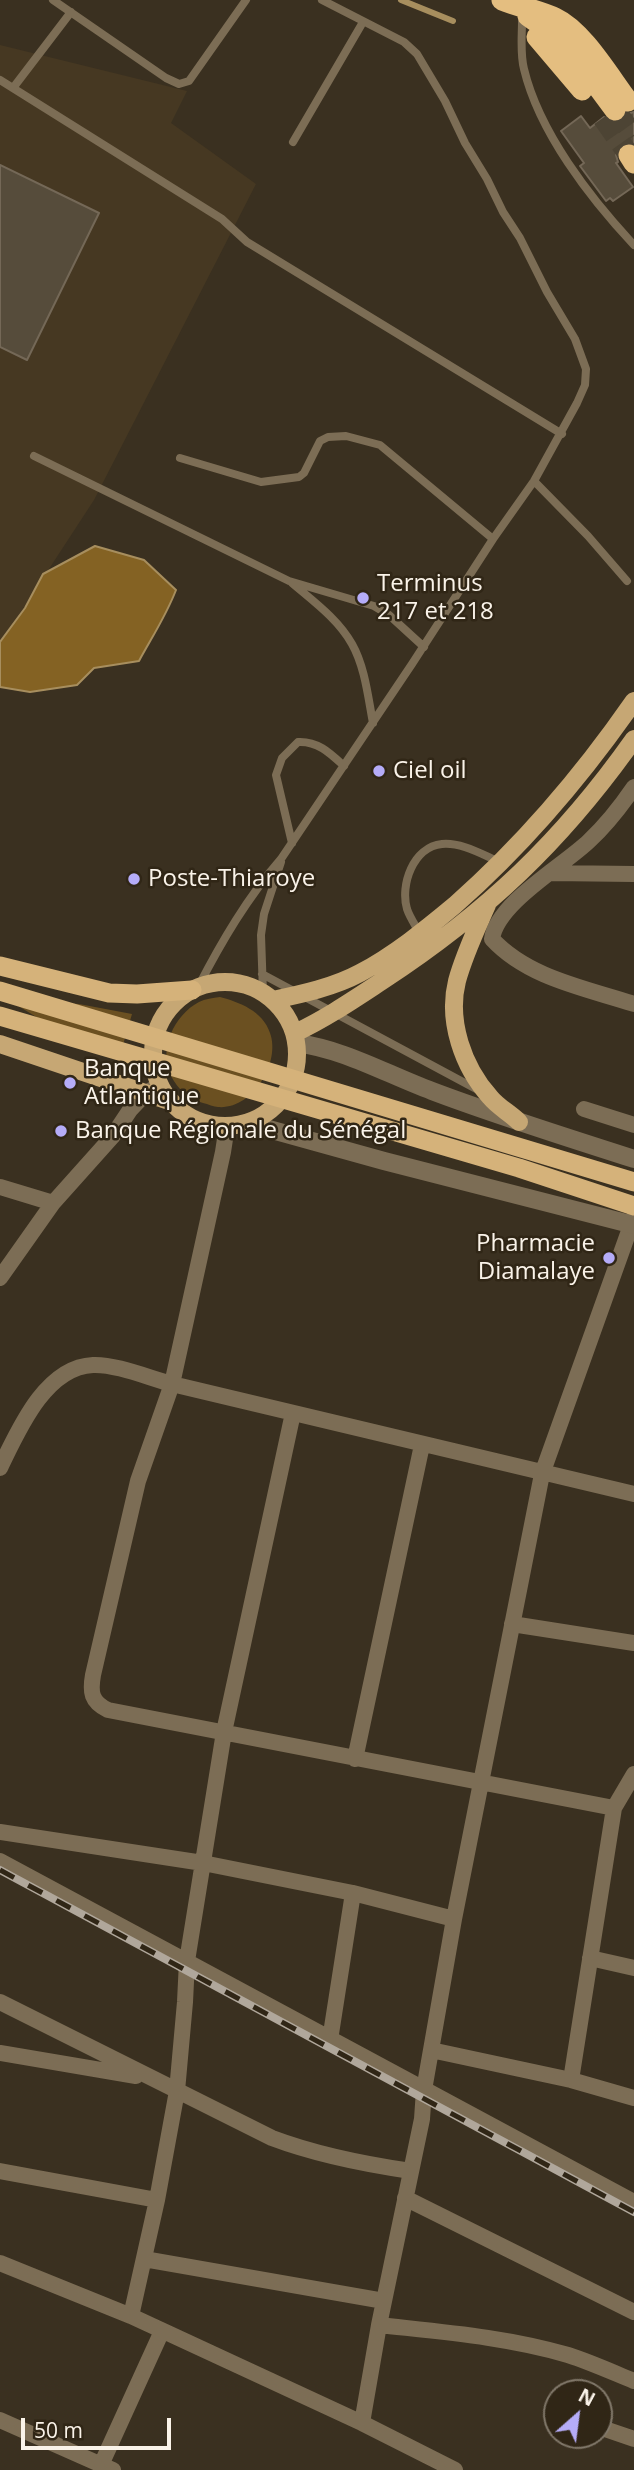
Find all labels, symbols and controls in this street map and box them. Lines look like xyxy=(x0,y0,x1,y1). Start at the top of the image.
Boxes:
place label: Terminus 217 et 218 xyxy=(377,570,494,626)
marker: Terminus 217 et 218 xyxy=(355,590,371,606)
place label: Ciel oil xyxy=(393,757,466,785)
marker: Ciel oil xyxy=(371,763,387,779)
place label: Poste-Thiaroye xyxy=(148,865,315,893)
marker: Poste-Thiaroye xyxy=(126,871,142,887)
place label: Banque Atlantique xyxy=(84,1055,199,1111)
marker: Banque Atlantique xyxy=(62,1075,78,1091)
place label: Banque Régionale du Sénégal xyxy=(75,1117,406,1145)
marker: Banque Régionale du Sénégal xyxy=(53,1123,69,1139)
place label: Pharmacie Diamalaye xyxy=(476,1230,595,1286)
marker: Pharmacie Diamalaye xyxy=(601,1250,617,1266)
north arrow xyxy=(543,2379,613,2449)
text: N xyxy=(574,2382,600,2412)
scale bar xyxy=(24,2404,175,2448)
text: 50 m xyxy=(34,2416,83,2444)

